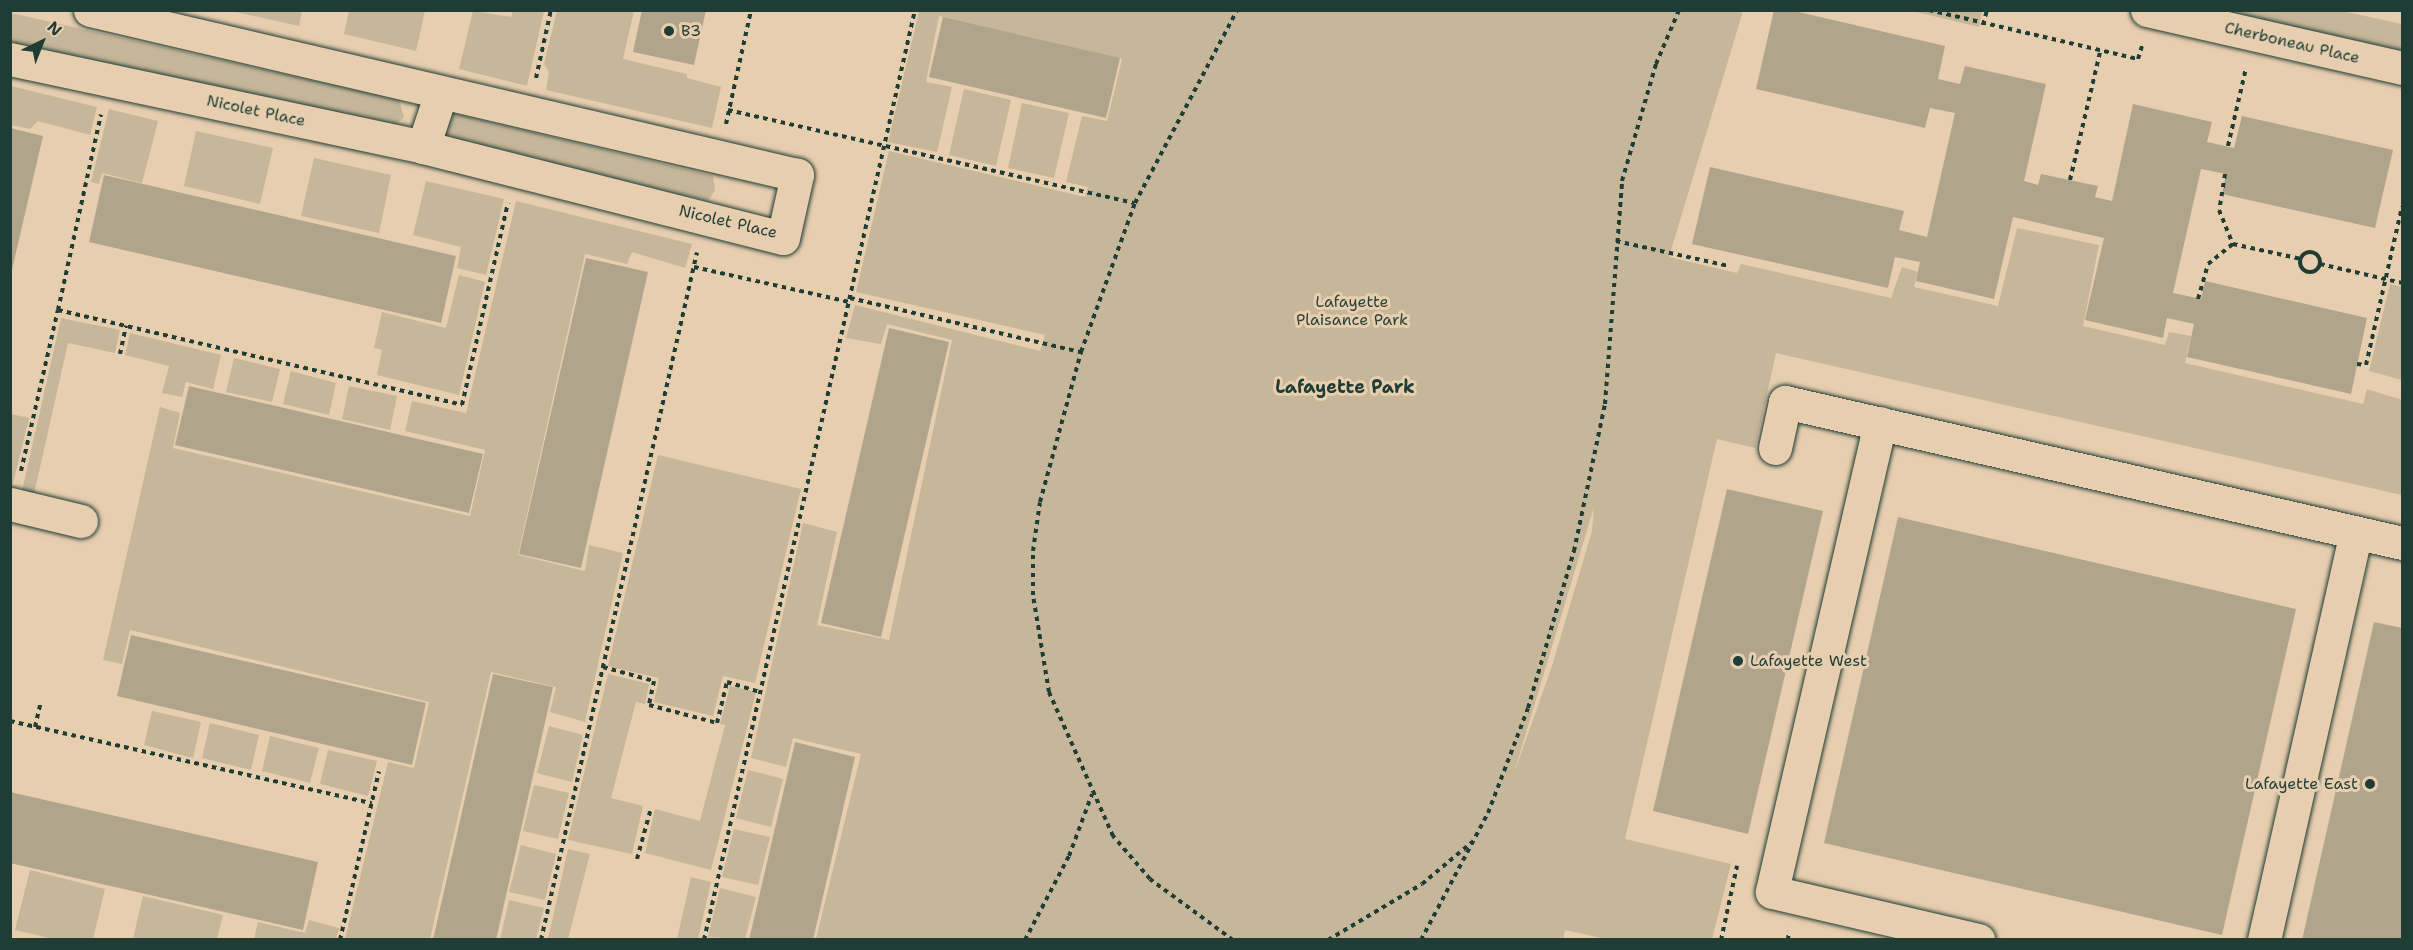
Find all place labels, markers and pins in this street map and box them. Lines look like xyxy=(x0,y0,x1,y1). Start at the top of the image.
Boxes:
place label: B3 xyxy=(681,21,701,41)
marker: B3 xyxy=(662,24,676,38)
place label: Lafayette West xyxy=(1750,651,1867,671)
marker: Lafayette West xyxy=(1731,654,1745,668)
place label: Lafayette East xyxy=(2245,774,2358,794)
marker: Lafayette East xyxy=(2363,777,2377,791)

